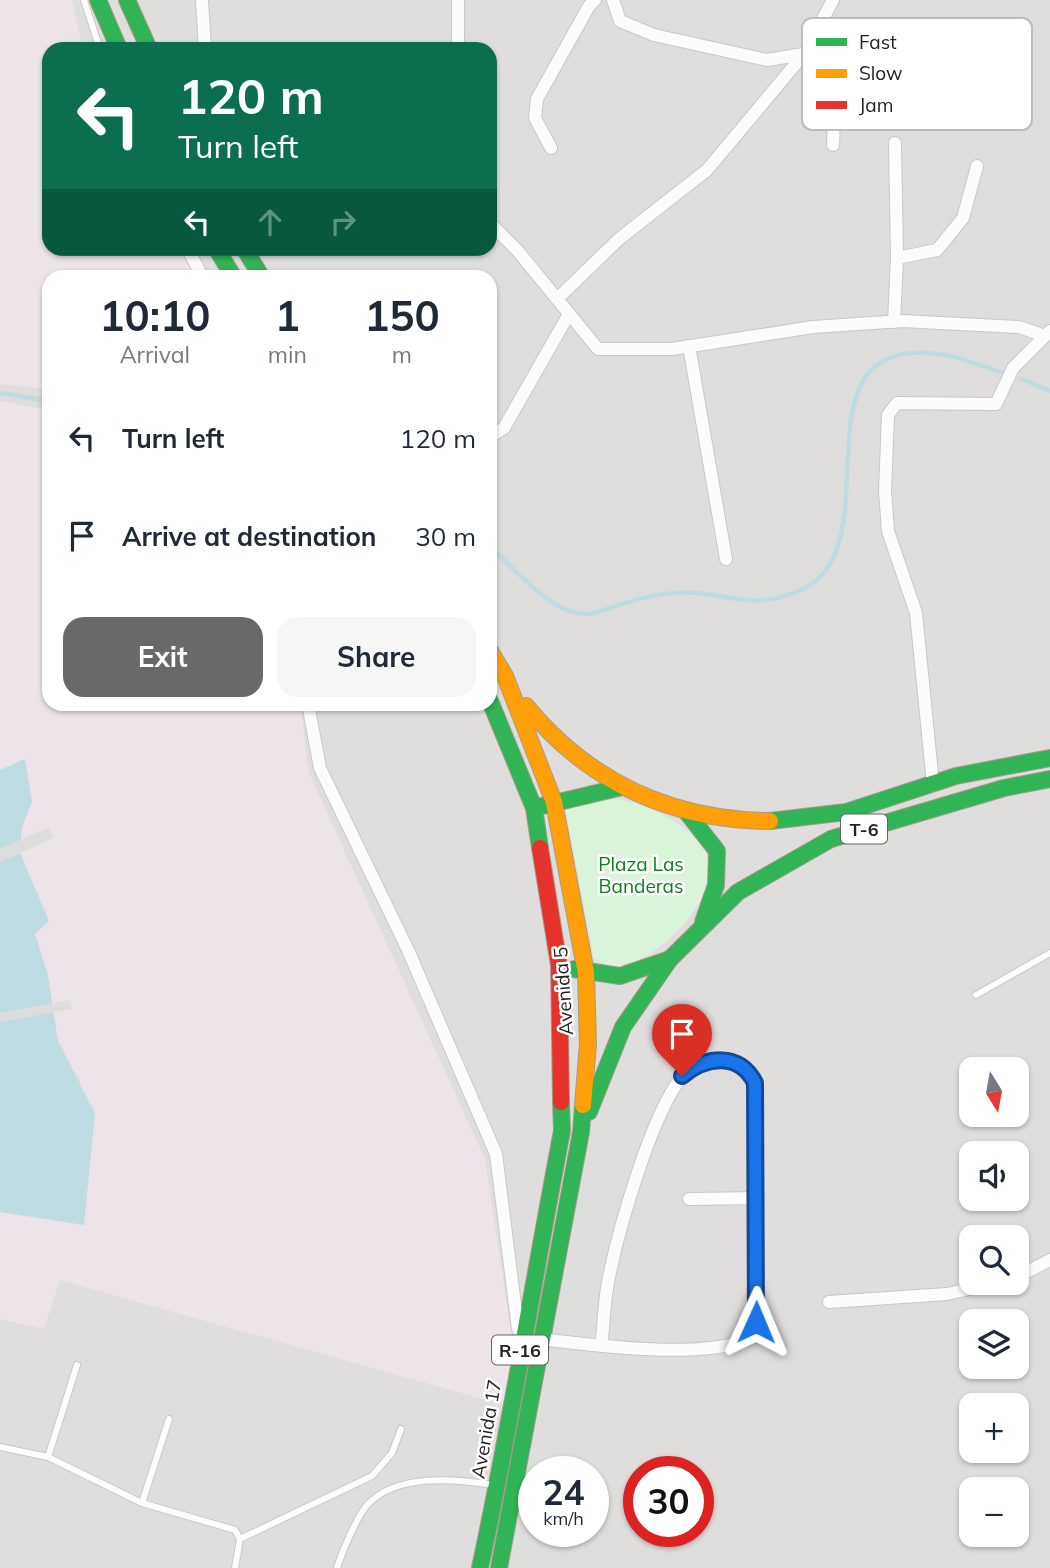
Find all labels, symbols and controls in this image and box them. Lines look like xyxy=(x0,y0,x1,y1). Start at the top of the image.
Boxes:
legend xyxy=(802,18,1032,130)
text: Fast xyxy=(859,30,897,54)
text: Slow xyxy=(859,61,903,85)
text: 120 m xyxy=(178,65,324,126)
icon: left xyxy=(63,70,154,161)
text: Jam xyxy=(859,93,893,117)
text: Turn left xyxy=(178,126,298,166)
icon: left xyxy=(178,203,216,241)
icon: ahead xyxy=(251,203,289,241)
icon: right xyxy=(324,203,362,241)
text: 10:10 xyxy=(99,289,210,342)
text: 1 xyxy=(275,289,300,342)
text: 150 xyxy=(364,289,440,342)
text: Arrival xyxy=(120,340,190,369)
text: min xyxy=(268,340,307,369)
text: m xyxy=(392,340,412,369)
icon: left xyxy=(63,419,101,457)
text: Turn left xyxy=(122,422,224,455)
text: 120 m xyxy=(400,422,476,455)
icon: arrive xyxy=(63,517,101,555)
text: Arrive at destination xyxy=(122,520,377,553)
text: 30 m xyxy=(415,520,476,553)
button: Exit xyxy=(63,617,263,697)
button: Share xyxy=(277,617,476,697)
road number: T-6 xyxy=(841,814,887,844)
park label: Plaza Las Banderas xyxy=(598,852,684,898)
street label: Avenida 5 xyxy=(548,946,578,1036)
pin xyxy=(652,1004,712,1076)
icon: arrive xyxy=(663,1015,701,1053)
north arrow xyxy=(959,1057,1029,1127)
map controls xyxy=(959,1057,1029,1547)
button: sound xyxy=(959,1141,1029,1211)
button: search xyxy=(959,1225,1029,1295)
position arrow xyxy=(719,1285,793,1359)
button: layers xyxy=(959,1309,1029,1379)
road number: R-16 xyxy=(492,1336,548,1364)
street label: Avenida 17 xyxy=(466,1378,506,1480)
button: + xyxy=(959,1393,1029,1463)
speed limit sign: 30 xyxy=(623,1456,714,1547)
text: 24 xyxy=(542,1470,585,1514)
button: − xyxy=(959,1477,1029,1547)
text: km/h xyxy=(543,1507,584,1530)

